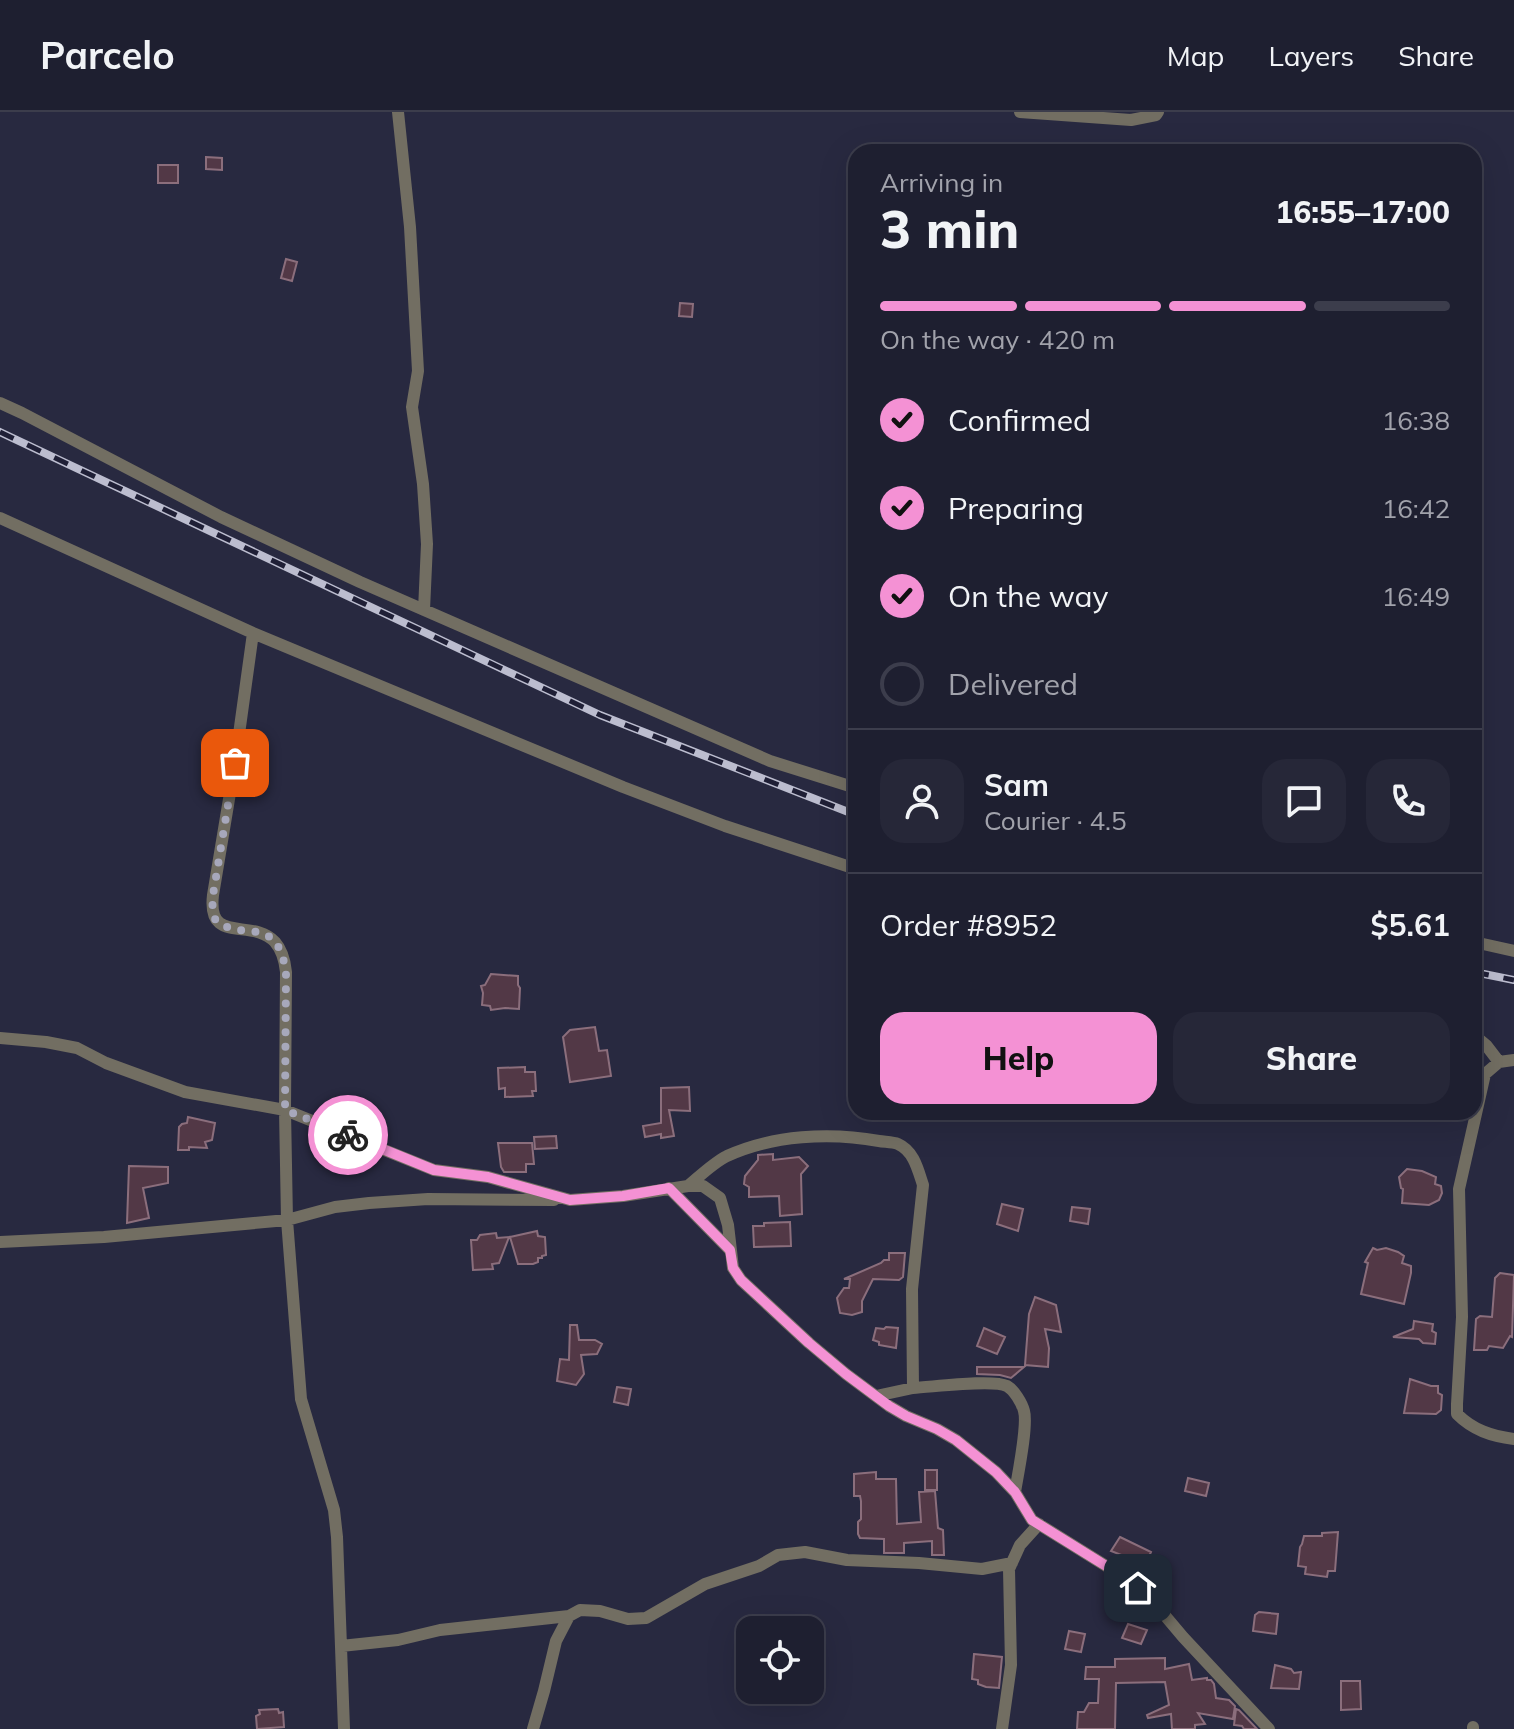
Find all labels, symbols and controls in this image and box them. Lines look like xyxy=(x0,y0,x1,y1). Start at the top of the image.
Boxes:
text: Parcelo xyxy=(40,31,175,79)
text: Map xyxy=(1167,38,1224,73)
text: Layers xyxy=(1268,38,1354,73)
text: Share xyxy=(1398,38,1474,73)
text: Arriving in xyxy=(880,166,1003,199)
text: 16:55–17:00 xyxy=(1275,193,1450,231)
text: 3 min xyxy=(880,196,1019,261)
text: On the way · 420 m xyxy=(880,323,1115,356)
icon: check xyxy=(880,398,924,442)
text: Confirmed xyxy=(948,401,1091,439)
text: 16:38 xyxy=(1382,404,1450,437)
icon: check xyxy=(880,486,924,530)
text: Preparing xyxy=(948,489,1084,527)
text: 16:42 xyxy=(1382,492,1450,525)
icon: check xyxy=(880,574,924,618)
text: On the way xyxy=(948,577,1108,615)
text: 16:49 xyxy=(1382,580,1450,613)
text: Delivered xyxy=(948,665,1078,703)
pin xyxy=(201,729,269,797)
icon: bag xyxy=(213,741,257,785)
button: person xyxy=(880,759,964,843)
button: chat xyxy=(1262,759,1346,843)
button: phone xyxy=(1366,759,1450,843)
text: Sam xyxy=(984,766,1049,804)
text: Courier · 4.5 xyxy=(984,804,1127,837)
text: Order #8952 xyxy=(880,906,1057,944)
text: $5.61 xyxy=(1371,906,1450,944)
button: Help xyxy=(880,1012,1157,1104)
button: Share xyxy=(1173,1012,1450,1104)
courier xyxy=(308,1095,388,1175)
icon: bike xyxy=(326,1113,370,1157)
pin xyxy=(1104,1554,1172,1622)
icon: home xyxy=(1116,1566,1160,1610)
map controls xyxy=(736,1616,824,1704)
button: locate xyxy=(736,1616,824,1704)

